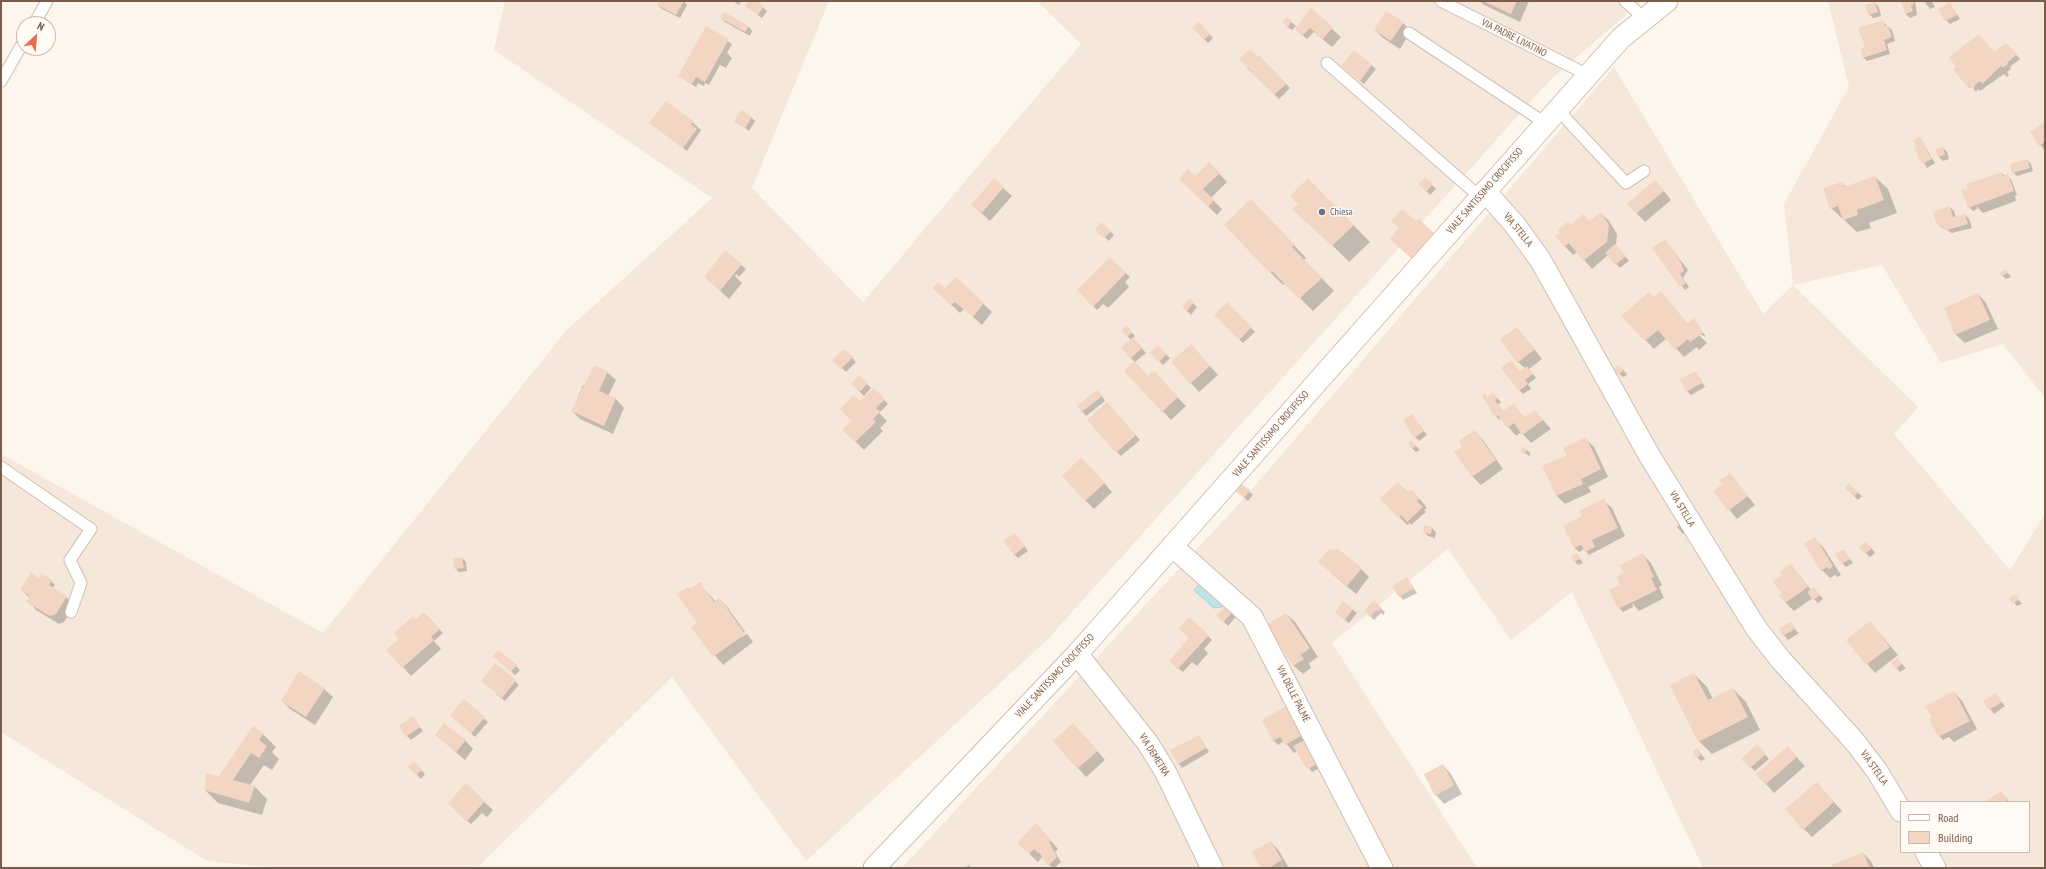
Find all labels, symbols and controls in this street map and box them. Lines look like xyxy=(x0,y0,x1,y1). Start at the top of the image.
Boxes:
north arrow xyxy=(16,16,56,56)
street label: VIA PADRE LIVATINO xyxy=(1479,16,1549,60)
text: N xyxy=(35,19,47,34)
street label: VIALE SANTISSIMO CROCIFISSO xyxy=(1444,145,1526,237)
place label: Chiesa xyxy=(1330,206,1353,218)
marker: Chiesa xyxy=(1317,207,1327,217)
street label: VIA STELLA xyxy=(1501,211,1535,249)
street label: VIALE SANTISSIMO CROCIFISSO xyxy=(1230,388,1312,480)
street label: VIA STELLA xyxy=(1667,489,1697,529)
street label: VIALE SANTISSIMO CROCIFISSO xyxy=(1013,632,1097,720)
street label: VIA DELLE PALME xyxy=(1274,664,1312,724)
street label: VIA DEMETRA xyxy=(1136,732,1172,778)
street label: VIA STELLA xyxy=(1858,748,1890,788)
legend xyxy=(1900,801,2030,853)
text: Road xyxy=(1938,810,1958,825)
text: Building xyxy=(1938,830,1973,845)

